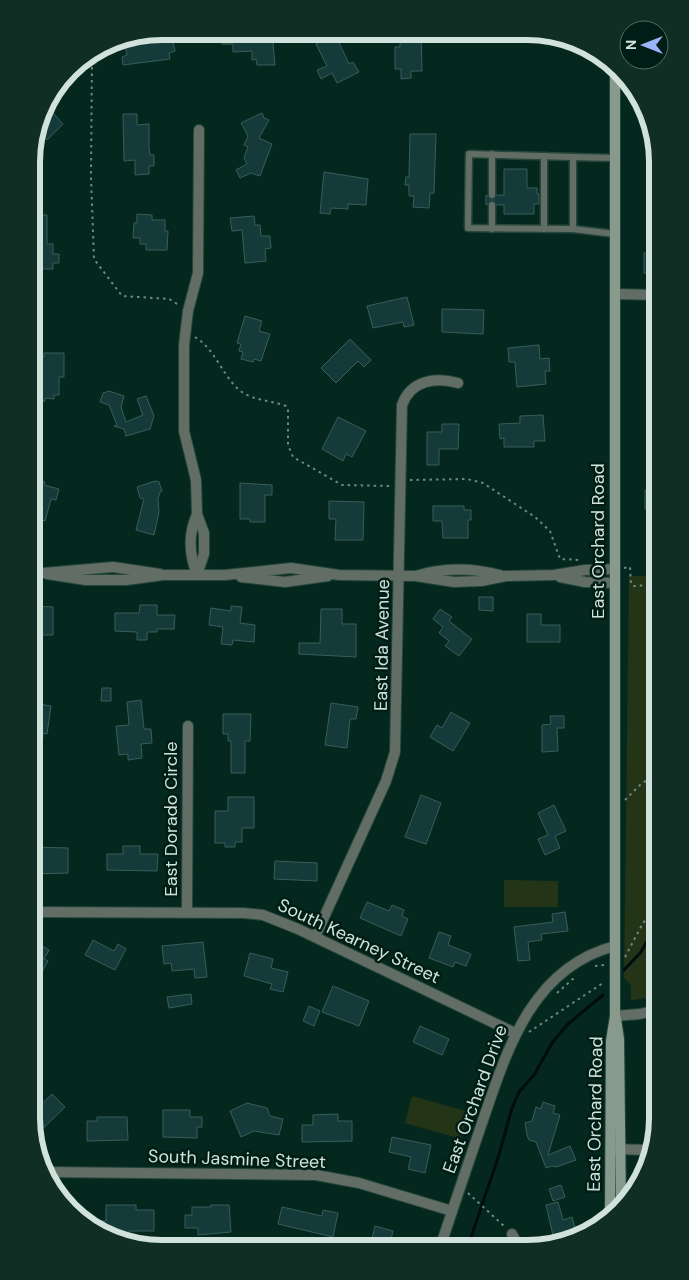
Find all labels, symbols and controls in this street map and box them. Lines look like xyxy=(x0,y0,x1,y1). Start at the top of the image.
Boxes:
north arrow xyxy=(619,20,669,70)
text: N xyxy=(622,40,640,50)
street label: East Orchard Road xyxy=(586,463,610,619)
street label: East Ida Avenue xyxy=(369,579,395,711)
street label: East Dorado Circle xyxy=(159,742,183,896)
street label: South Kearney Street xyxy=(274,893,444,989)
street label: East Orchard Drive xyxy=(437,1022,513,1176)
street label: East Orchard Road xyxy=(582,1036,608,1192)
street label: South Jasmine Street xyxy=(148,1144,326,1174)

